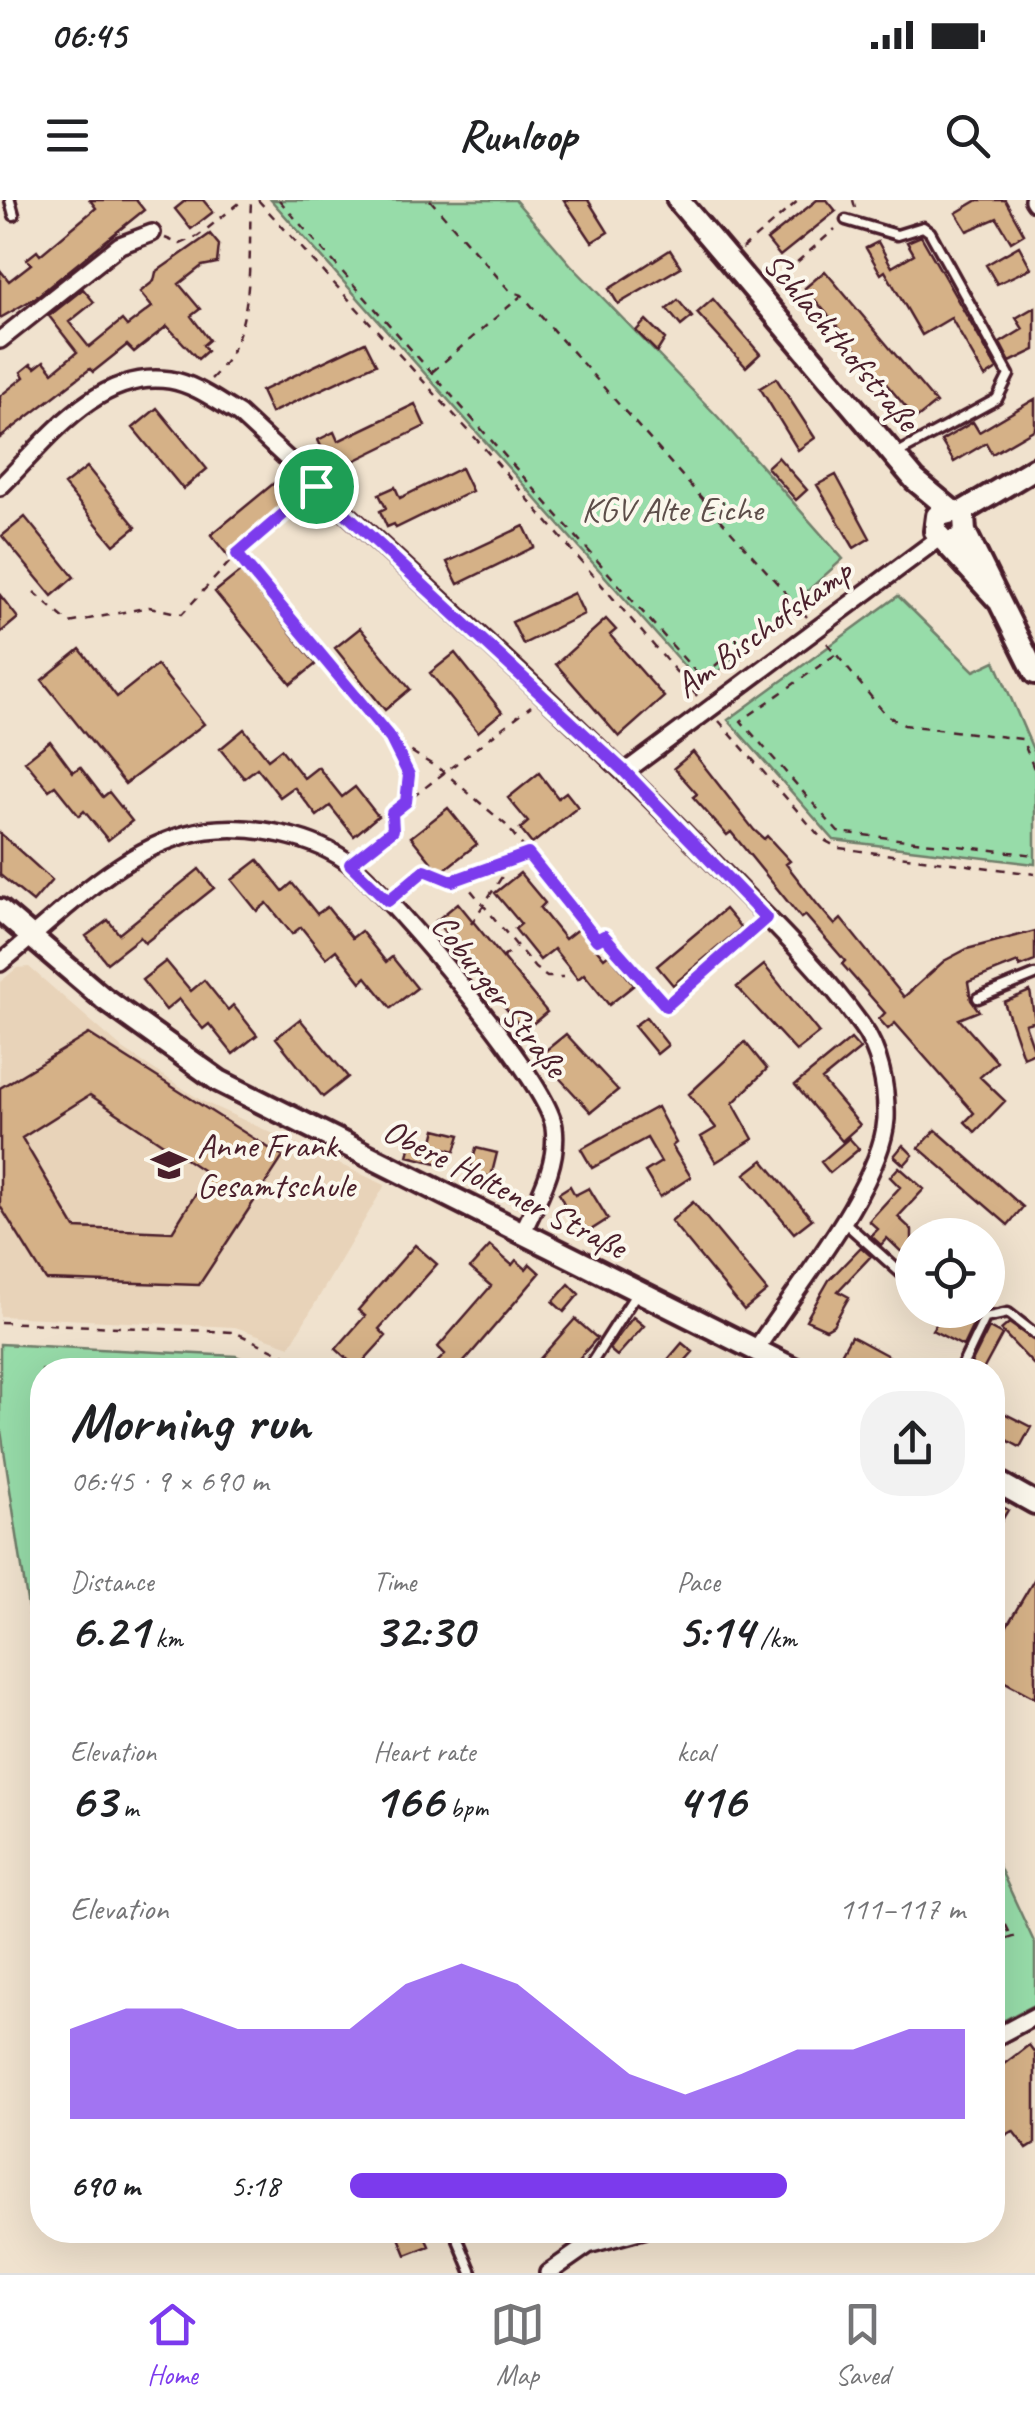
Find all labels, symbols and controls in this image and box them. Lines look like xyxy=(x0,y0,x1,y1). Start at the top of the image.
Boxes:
text: 06:45 xyxy=(50,12,126,59)
text: Runloop xyxy=(458,107,577,164)
icon: menu xyxy=(40,108,95,163)
icon: search xyxy=(940,108,995,163)
street label: Schlachthofstraße xyxy=(754,242,931,442)
pin xyxy=(274,444,359,529)
icon: arrive xyxy=(289,459,344,514)
park label: KGV Alte Eiche xyxy=(581,487,765,532)
street label: Am Bischofskamp xyxy=(666,547,863,708)
street label: Coburger Straße xyxy=(421,904,579,1089)
street label: Obere Holtener Straße xyxy=(376,1108,636,1270)
place label: Anne Frank Gesamtschule xyxy=(197,1123,357,1208)
school or university icon: Anne Frank Gesamtschule xyxy=(150,1146,188,1184)
map controls xyxy=(895,1218,1005,1328)
button: locate xyxy=(895,1218,1005,1328)
text: Morning run xyxy=(70,1387,310,1457)
button: share xyxy=(860,1391,965,1496)
text: 06:45 · 9 × 690 m xyxy=(70,1460,268,1501)
text: Distance xyxy=(70,1564,154,1599)
text: Time xyxy=(373,1564,416,1599)
text: Pace xyxy=(677,1564,720,1599)
text: 6.21 xyxy=(70,1599,148,1662)
text: 32:30 xyxy=(373,1599,473,1662)
text: 5:14 xyxy=(677,1599,753,1662)
text: km xyxy=(148,1620,183,1655)
text: /km xyxy=(753,1620,797,1655)
text: Elevation xyxy=(70,1734,156,1769)
text: Heart rate xyxy=(373,1734,475,1769)
text: kcal xyxy=(677,1734,714,1769)
text: 63 xyxy=(70,1769,116,1832)
text: 166 xyxy=(373,1769,443,1832)
text: 416 xyxy=(677,1769,745,1832)
text: m xyxy=(116,1790,139,1825)
text: bpm xyxy=(443,1790,488,1825)
text: Elevation xyxy=(70,1888,168,1929)
text: 111–117 m xyxy=(839,1888,965,1929)
text: 690 m xyxy=(70,2165,139,2206)
text: 5:18 xyxy=(230,2165,280,2206)
tab: Home xyxy=(145,2297,200,2392)
tab: Map xyxy=(490,2297,545,2392)
tab: Saved xyxy=(835,2297,890,2392)

